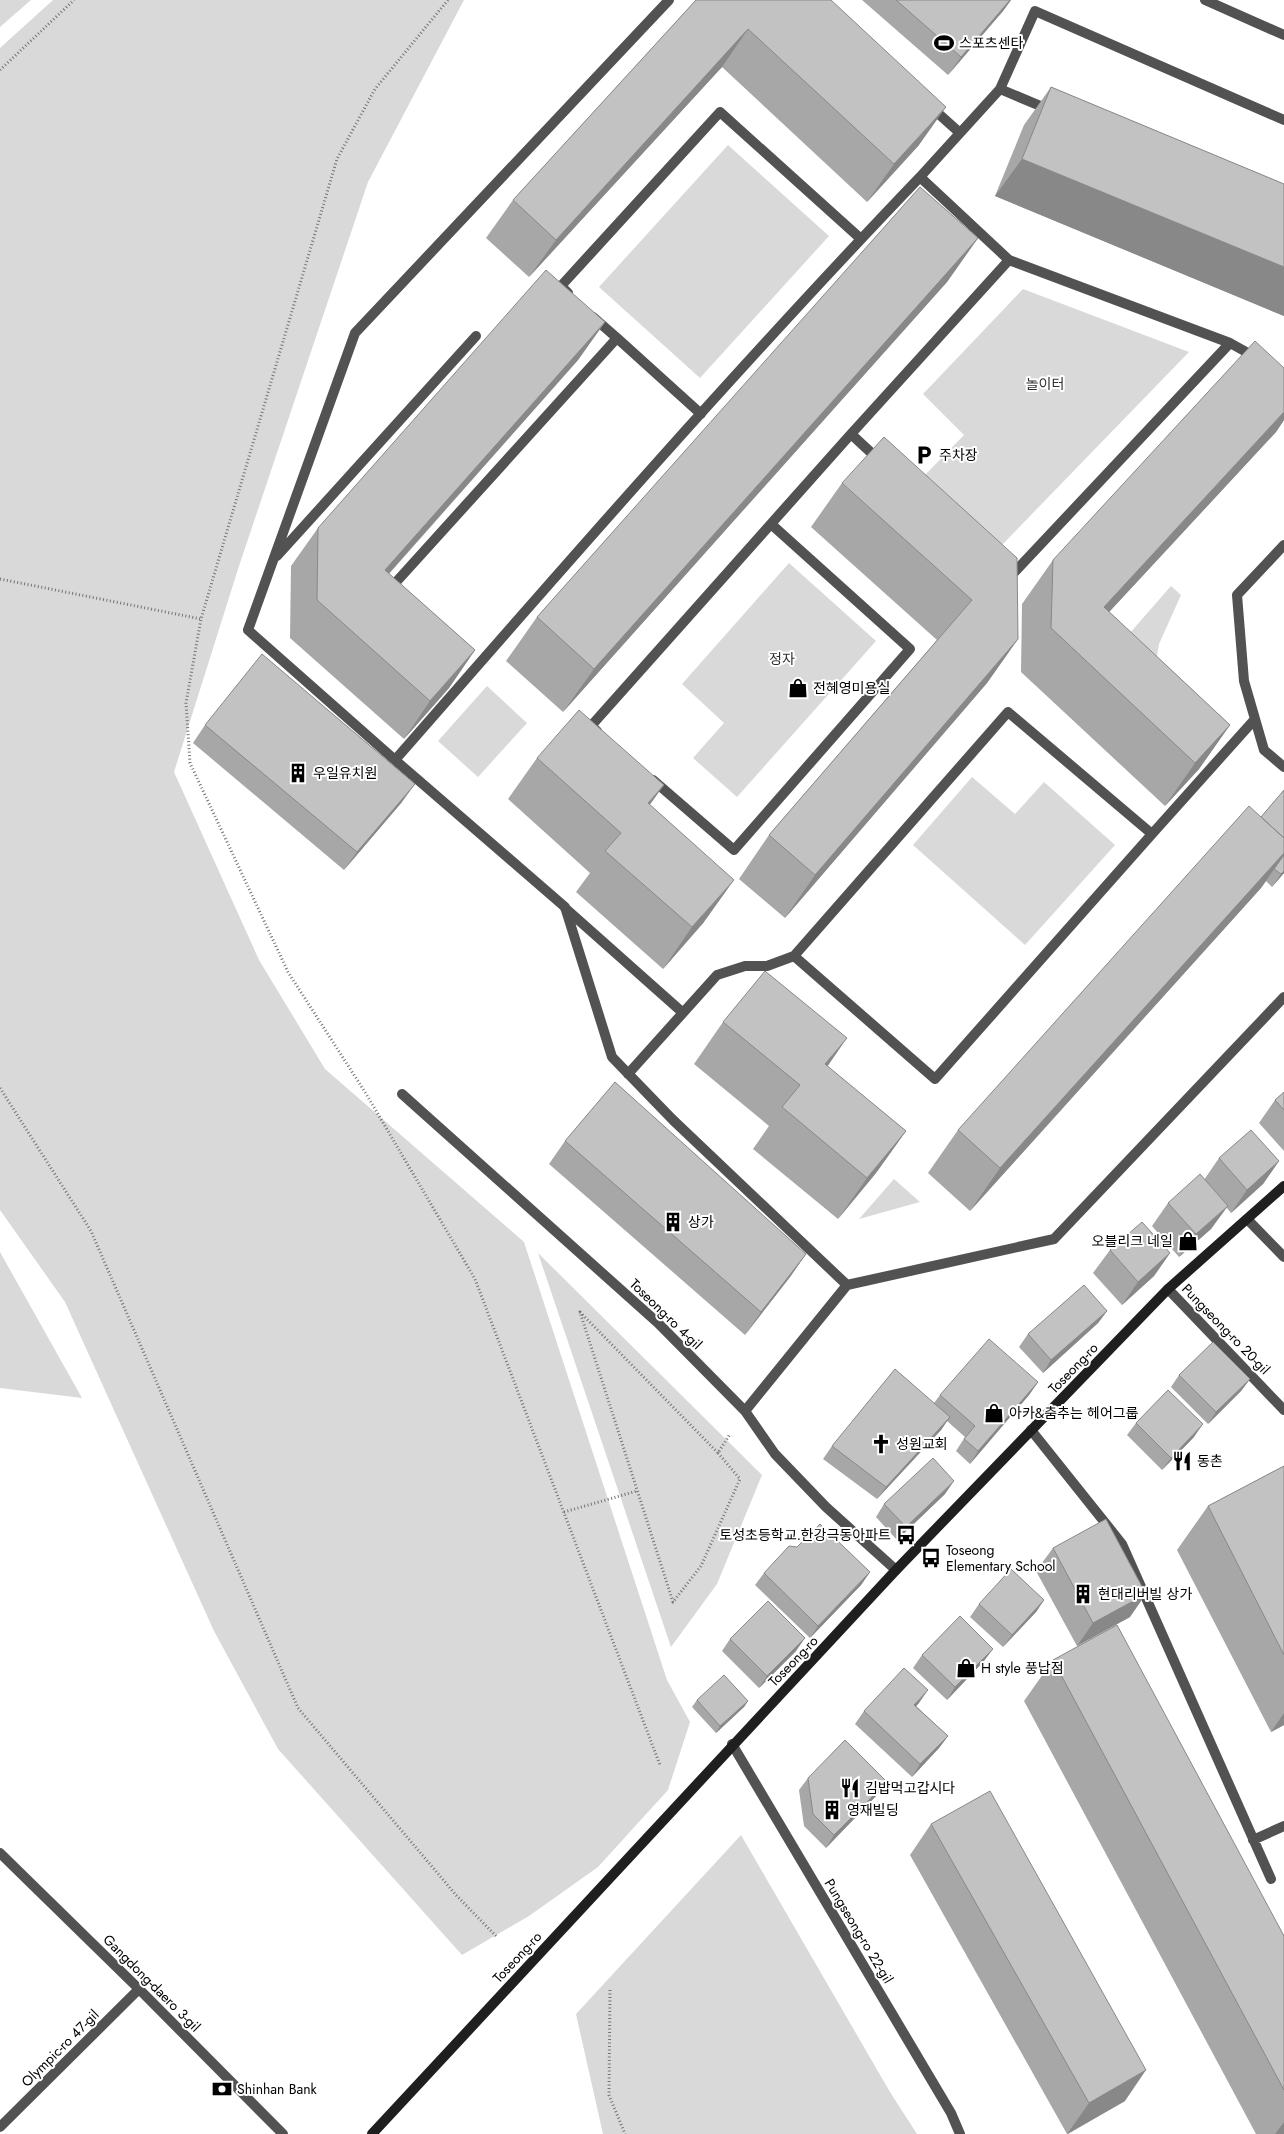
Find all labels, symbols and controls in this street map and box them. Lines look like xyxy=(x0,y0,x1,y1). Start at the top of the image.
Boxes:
sports icon: 스포츠센타 xyxy=(933,32,955,54)
place label: 스포츠센타 xyxy=(959,33,1024,53)
park label: 놀이터 xyxy=(1026,374,1064,394)
parking icon: 주차장 xyxy=(913,444,935,466)
place label: 주차장 xyxy=(939,445,978,465)
park label: 정자 xyxy=(769,649,795,669)
shop icon: 전혜영미용실 xyxy=(787,677,809,699)
place label: 전혜영미용실 xyxy=(813,678,890,698)
building icon: 우일유치원 xyxy=(287,762,309,784)
place label: 우일유치원 xyxy=(313,763,377,783)
building icon: 상가 xyxy=(662,1211,684,1233)
place label: 상가 xyxy=(688,1212,714,1232)
shop icon: 오블리크 네일 xyxy=(1177,1230,1199,1252)
place label: 오블리크 네일 xyxy=(1092,1231,1173,1251)
street label: Toseong-ro 4-gil xyxy=(625,1274,707,1354)
street label: Pungseong-ro 20-gil xyxy=(1177,1279,1275,1379)
street label: Toseong-ro xyxy=(1044,1338,1103,1398)
shop icon: 아카&춤추는 헤어그룹 xyxy=(983,1402,1005,1424)
place label: 아카&춤추는 헤어그룹 xyxy=(1009,1403,1139,1423)
church icon: 성원교회 xyxy=(870,1433,892,1455)
place label: 성원교회 xyxy=(896,1434,948,1454)
restaurant icon: 동촌 xyxy=(1171,1450,1193,1472)
place label: 동촌 xyxy=(1197,1451,1223,1471)
bus stop icon: 토성초등학교.한강극동아파트 xyxy=(895,1524,917,1546)
place label: 토성초등학교.한강극동아파트 xyxy=(719,1525,891,1545)
place label: Toseong Elementary School xyxy=(946,1540,1056,1576)
bus stop icon: Toseong Elementary School xyxy=(920,1547,942,1569)
building icon: 현대리버빌 상가 xyxy=(1072,1583,1094,1605)
place label: 현대리버빌 상가 xyxy=(1098,1584,1192,1604)
street label: Toseong-ro xyxy=(764,1631,823,1691)
shop icon: H style 풍납점 xyxy=(955,1657,977,1679)
place label: H style 풍납점 xyxy=(981,1658,1064,1678)
restaurant icon: 김밥먹고갑시다 xyxy=(839,1777,861,1799)
place label: 김밥먹고갑시다 xyxy=(865,1778,955,1798)
building icon: 영재빌딩 xyxy=(821,1799,843,1821)
place label: 영재빌딩 xyxy=(847,1800,899,1820)
street label: Pungseong-ro 22-gil xyxy=(820,1875,898,1987)
street label: Toseong-ro xyxy=(488,1927,546,1987)
street label: Gangdong-daero 3-gil xyxy=(99,1930,205,2036)
street label: Olympic-ro 47-gil xyxy=(17,2005,103,2091)
bank icon: Shinhan Bank xyxy=(211,2078,233,2100)
place label: Shinhan Bank xyxy=(237,2079,318,2099)

